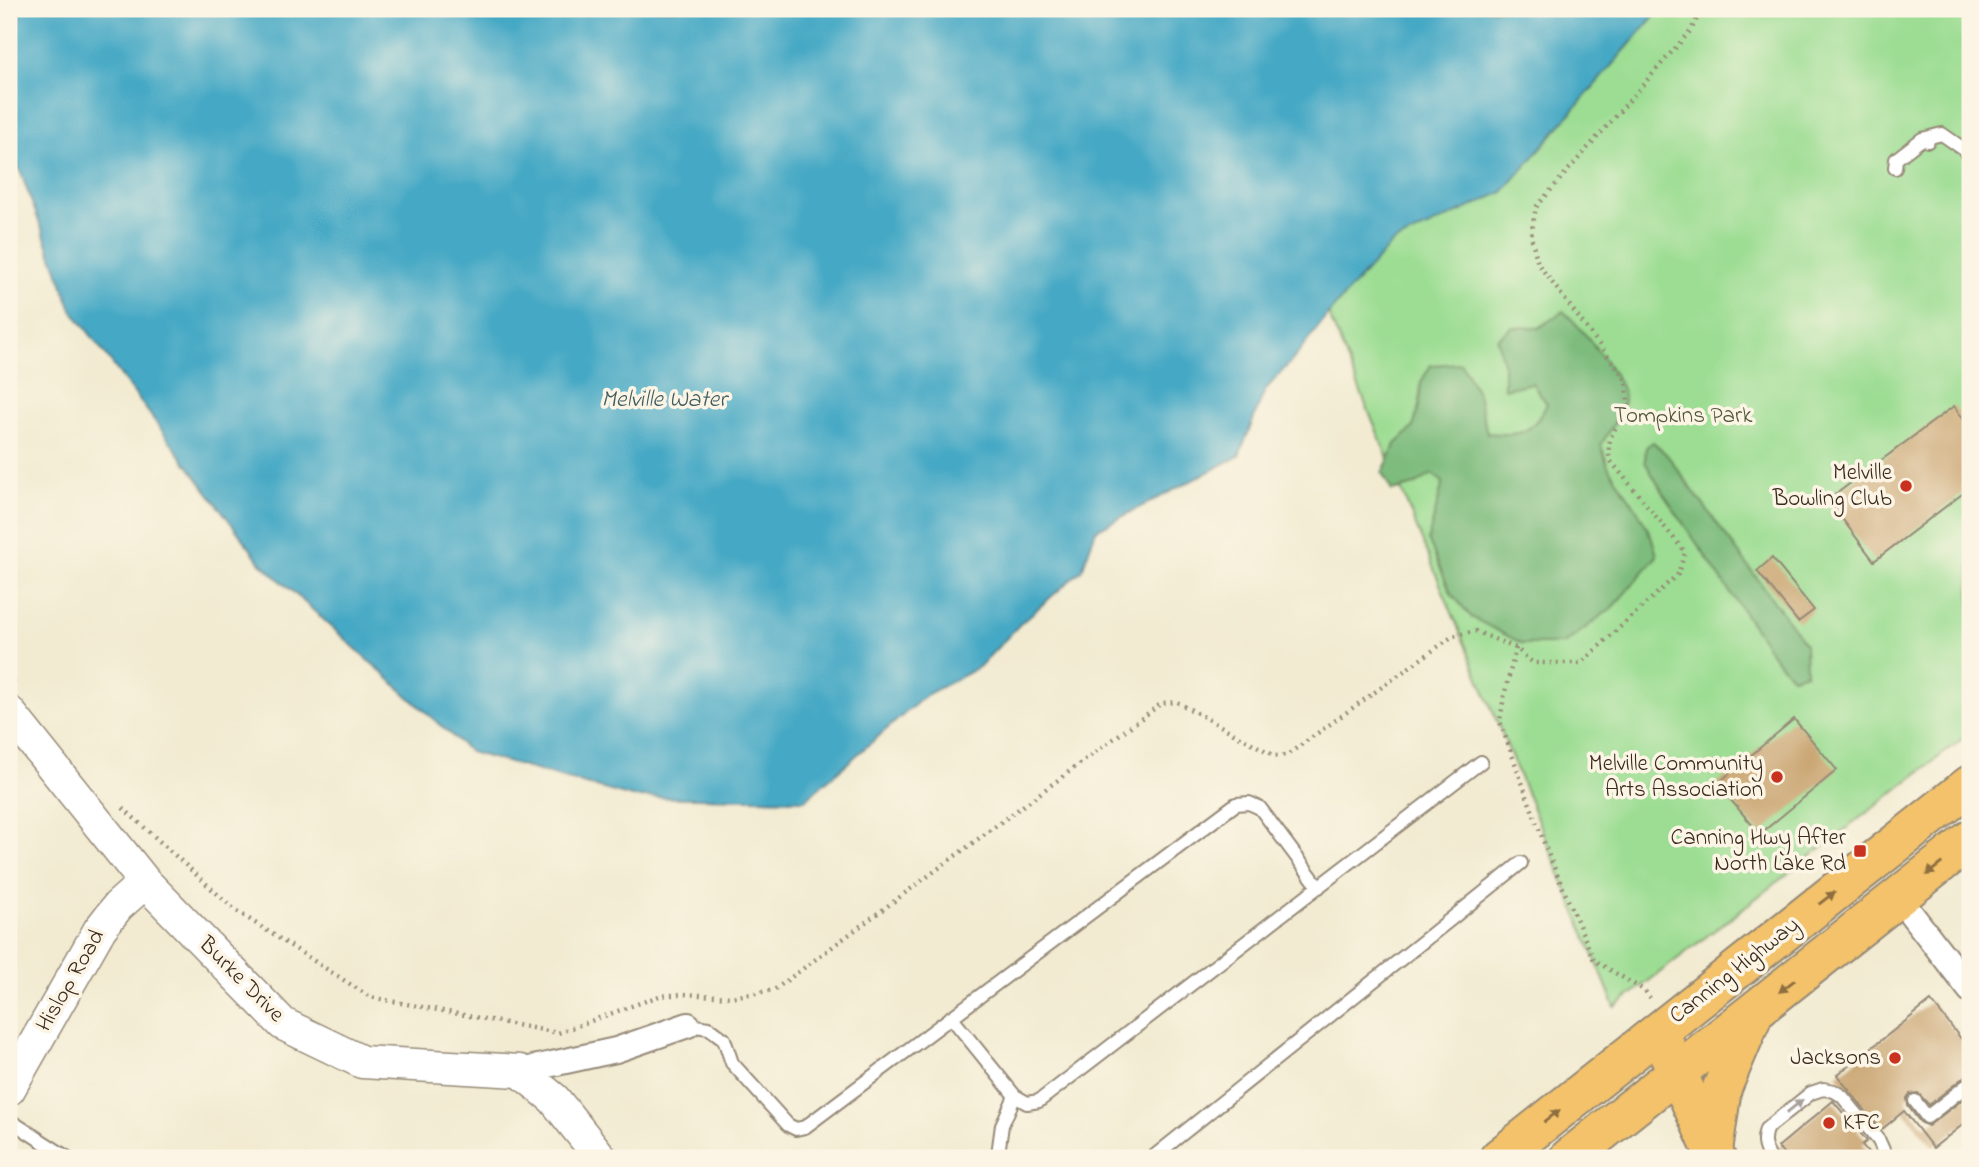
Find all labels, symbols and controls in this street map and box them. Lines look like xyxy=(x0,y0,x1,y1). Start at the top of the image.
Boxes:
water label: Melville Water xyxy=(601,383,729,418)
park label: Tompkins Park xyxy=(1614,400,1753,433)
place label: Melville Bowling Club xyxy=(1772,457,1893,517)
marker: Melville Bowling Club xyxy=(1898,478,1914,494)
place label: Melville Community Arts Association xyxy=(1589,748,1763,807)
marker: Melville Community Arts Association xyxy=(1769,769,1785,785)
place label: Canning Hwy After North Lake Rd xyxy=(1671,822,1847,881)
marker: Canning Hwy After North Lake Rd xyxy=(1852,843,1868,859)
one-way arrow xyxy=(1925,861,1943,875)
one-way arrow xyxy=(1818,890,1836,905)
street label: Canning Highway xyxy=(1663,910,1808,1034)
street label: Hislop Road xyxy=(28,924,114,1038)
street label: Burke Drive xyxy=(190,929,292,1031)
one-way arrow xyxy=(1778,978,1796,993)
place label: Jacksons xyxy=(1790,1042,1881,1075)
marker: Jacksons xyxy=(1887,1050,1903,1066)
one-way arrow xyxy=(1786,1098,1804,1113)
place label: KFC xyxy=(1843,1107,1880,1140)
one-way arrow xyxy=(1543,1108,1561,1123)
marker: KFC xyxy=(1821,1115,1837,1131)

